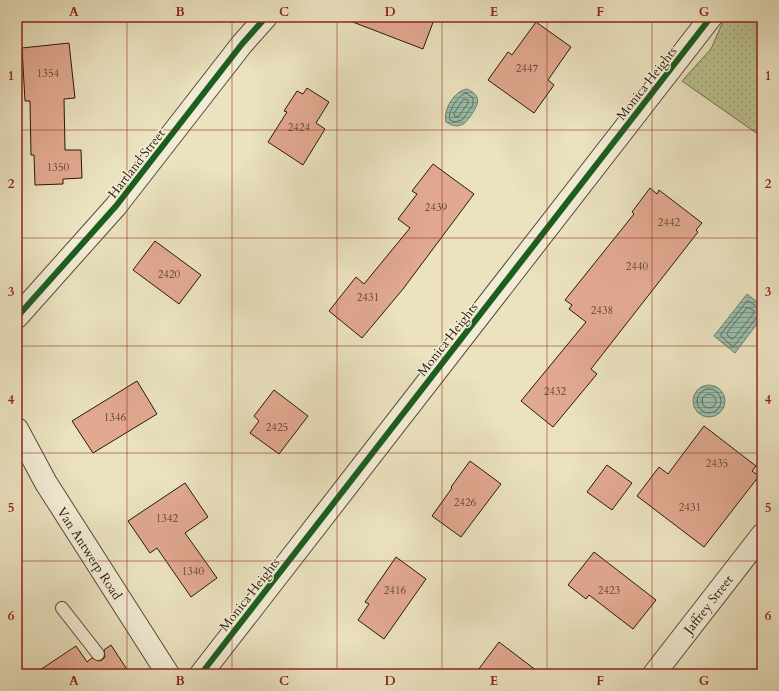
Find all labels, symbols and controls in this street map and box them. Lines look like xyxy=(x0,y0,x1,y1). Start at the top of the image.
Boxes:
text: A xyxy=(69,3,79,21)
text: B xyxy=(175,3,185,21)
text: C xyxy=(279,3,289,21)
text: D xyxy=(384,3,396,21)
text: E xyxy=(490,3,498,21)
text: F xyxy=(596,3,604,21)
text: G xyxy=(699,3,710,21)
street label: Monica Heights xyxy=(612,43,681,124)
house number: 2447 xyxy=(516,61,539,76)
house number: 1354 xyxy=(37,66,60,81)
text: 1 xyxy=(8,67,14,85)
text: 1 xyxy=(765,67,771,85)
house number: 2424 xyxy=(288,120,311,135)
street label: Hartland Street xyxy=(104,125,170,202)
house number: 1350 xyxy=(47,160,70,175)
text: 2 xyxy=(8,175,15,193)
text: 2 xyxy=(765,175,772,193)
house number: 2439 xyxy=(425,200,448,215)
house number: 2442 xyxy=(658,215,681,230)
house number: 2440 xyxy=(626,259,649,274)
house number: 2420 xyxy=(158,267,181,282)
text: 3 xyxy=(8,283,15,301)
text: 3 xyxy=(765,283,772,301)
house number: 2431 xyxy=(357,290,379,305)
street label: Monica Heights xyxy=(413,299,482,380)
house number: 2438 xyxy=(591,303,613,318)
house number: 2432 xyxy=(544,384,567,399)
text: 4 xyxy=(8,391,15,409)
text: 4 xyxy=(765,391,772,409)
house number: 1346 xyxy=(104,410,127,425)
house number: 2425 xyxy=(266,420,288,435)
house number: 2435 xyxy=(706,456,728,471)
house number: 2426 xyxy=(454,495,477,510)
text: 5 xyxy=(8,499,14,517)
text: 5 xyxy=(765,499,771,517)
house number: 2431 xyxy=(679,500,701,515)
street label: Van Antwerp Road xyxy=(53,504,126,603)
house number: 1342 xyxy=(156,511,179,526)
street label: Monica Heights xyxy=(215,554,284,635)
house number: 1340 xyxy=(182,564,205,579)
street label: Jaffrey Street xyxy=(679,571,737,639)
house number: 2416 xyxy=(384,583,407,598)
house number: 2423 xyxy=(598,583,621,598)
text: 6 xyxy=(8,607,15,625)
text: 6 xyxy=(765,607,772,625)
text: A xyxy=(69,672,79,690)
text: B xyxy=(175,672,185,690)
text: C xyxy=(279,672,289,690)
text: D xyxy=(384,672,396,690)
text: E xyxy=(490,672,498,690)
text: F xyxy=(596,672,604,690)
text: G xyxy=(699,672,710,690)

